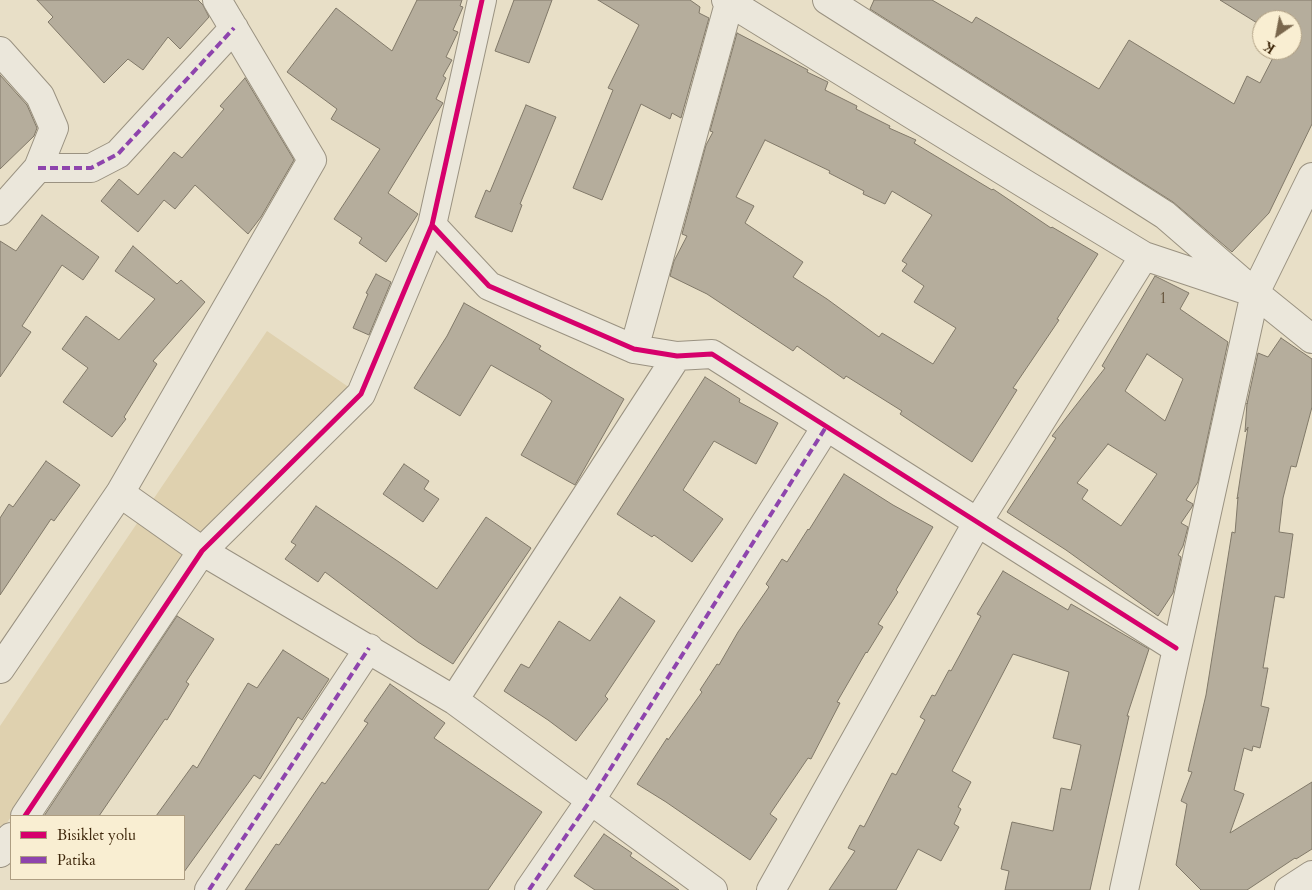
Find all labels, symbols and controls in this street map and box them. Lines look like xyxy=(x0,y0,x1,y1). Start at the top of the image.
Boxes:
north arrow xyxy=(1252,10,1302,60)
text: K xyxy=(1259,36,1279,58)
house number: 1 xyxy=(1159,291,1167,309)
legend xyxy=(10,815,185,880)
text: Bisiklet yolu xyxy=(57,825,136,845)
text: Patika xyxy=(57,850,96,870)

